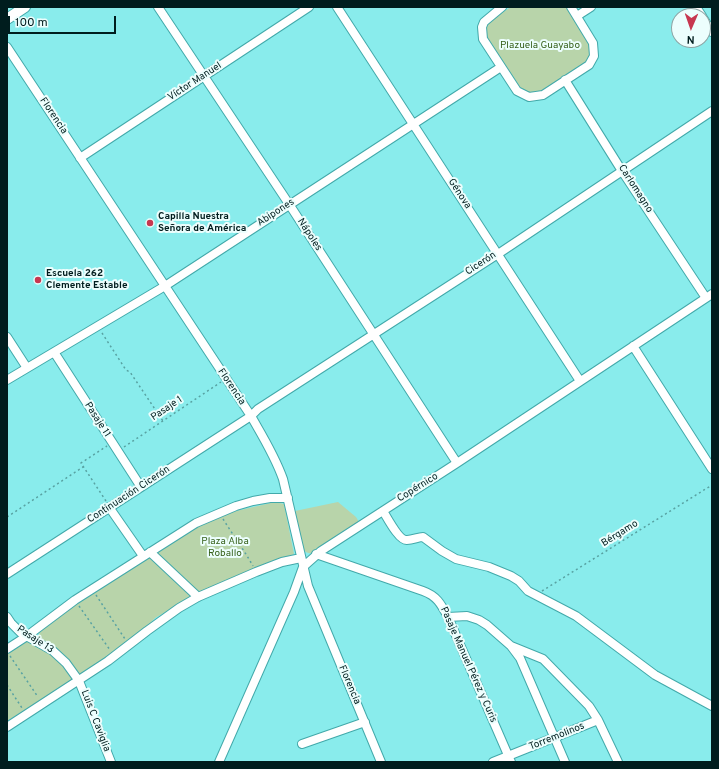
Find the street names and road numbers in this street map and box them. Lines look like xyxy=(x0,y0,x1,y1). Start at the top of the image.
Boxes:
street label: Víctor Manuel xyxy=(166,60,224,104)
street label: Florencia xyxy=(36,95,70,137)
street label: Carlomagno xyxy=(615,163,655,215)
street label: Génova xyxy=(445,177,473,211)
street label: Abipones xyxy=(255,197,297,229)
street label: Nápoles xyxy=(294,217,324,253)
street label: Cicerón xyxy=(463,250,499,278)
street label: Florencia xyxy=(214,366,248,408)
street label: Pasaje 1 xyxy=(149,394,185,424)
street label: Pasaje 11 xyxy=(81,400,113,440)
street label: Continuación Cicerón xyxy=(86,464,172,526)
street label: Copérnico xyxy=(395,471,441,505)
street label: Bérgamo xyxy=(599,518,641,550)
street label: Pasaje Manuel Pérez y Curis xyxy=(437,605,499,725)
street label: Pasaje 13 xyxy=(14,624,56,656)
street label: Florencia xyxy=(335,664,363,706)
street label: Luis C Caviglia xyxy=(78,688,112,754)
street label: Torremolinos xyxy=(528,720,586,754)

